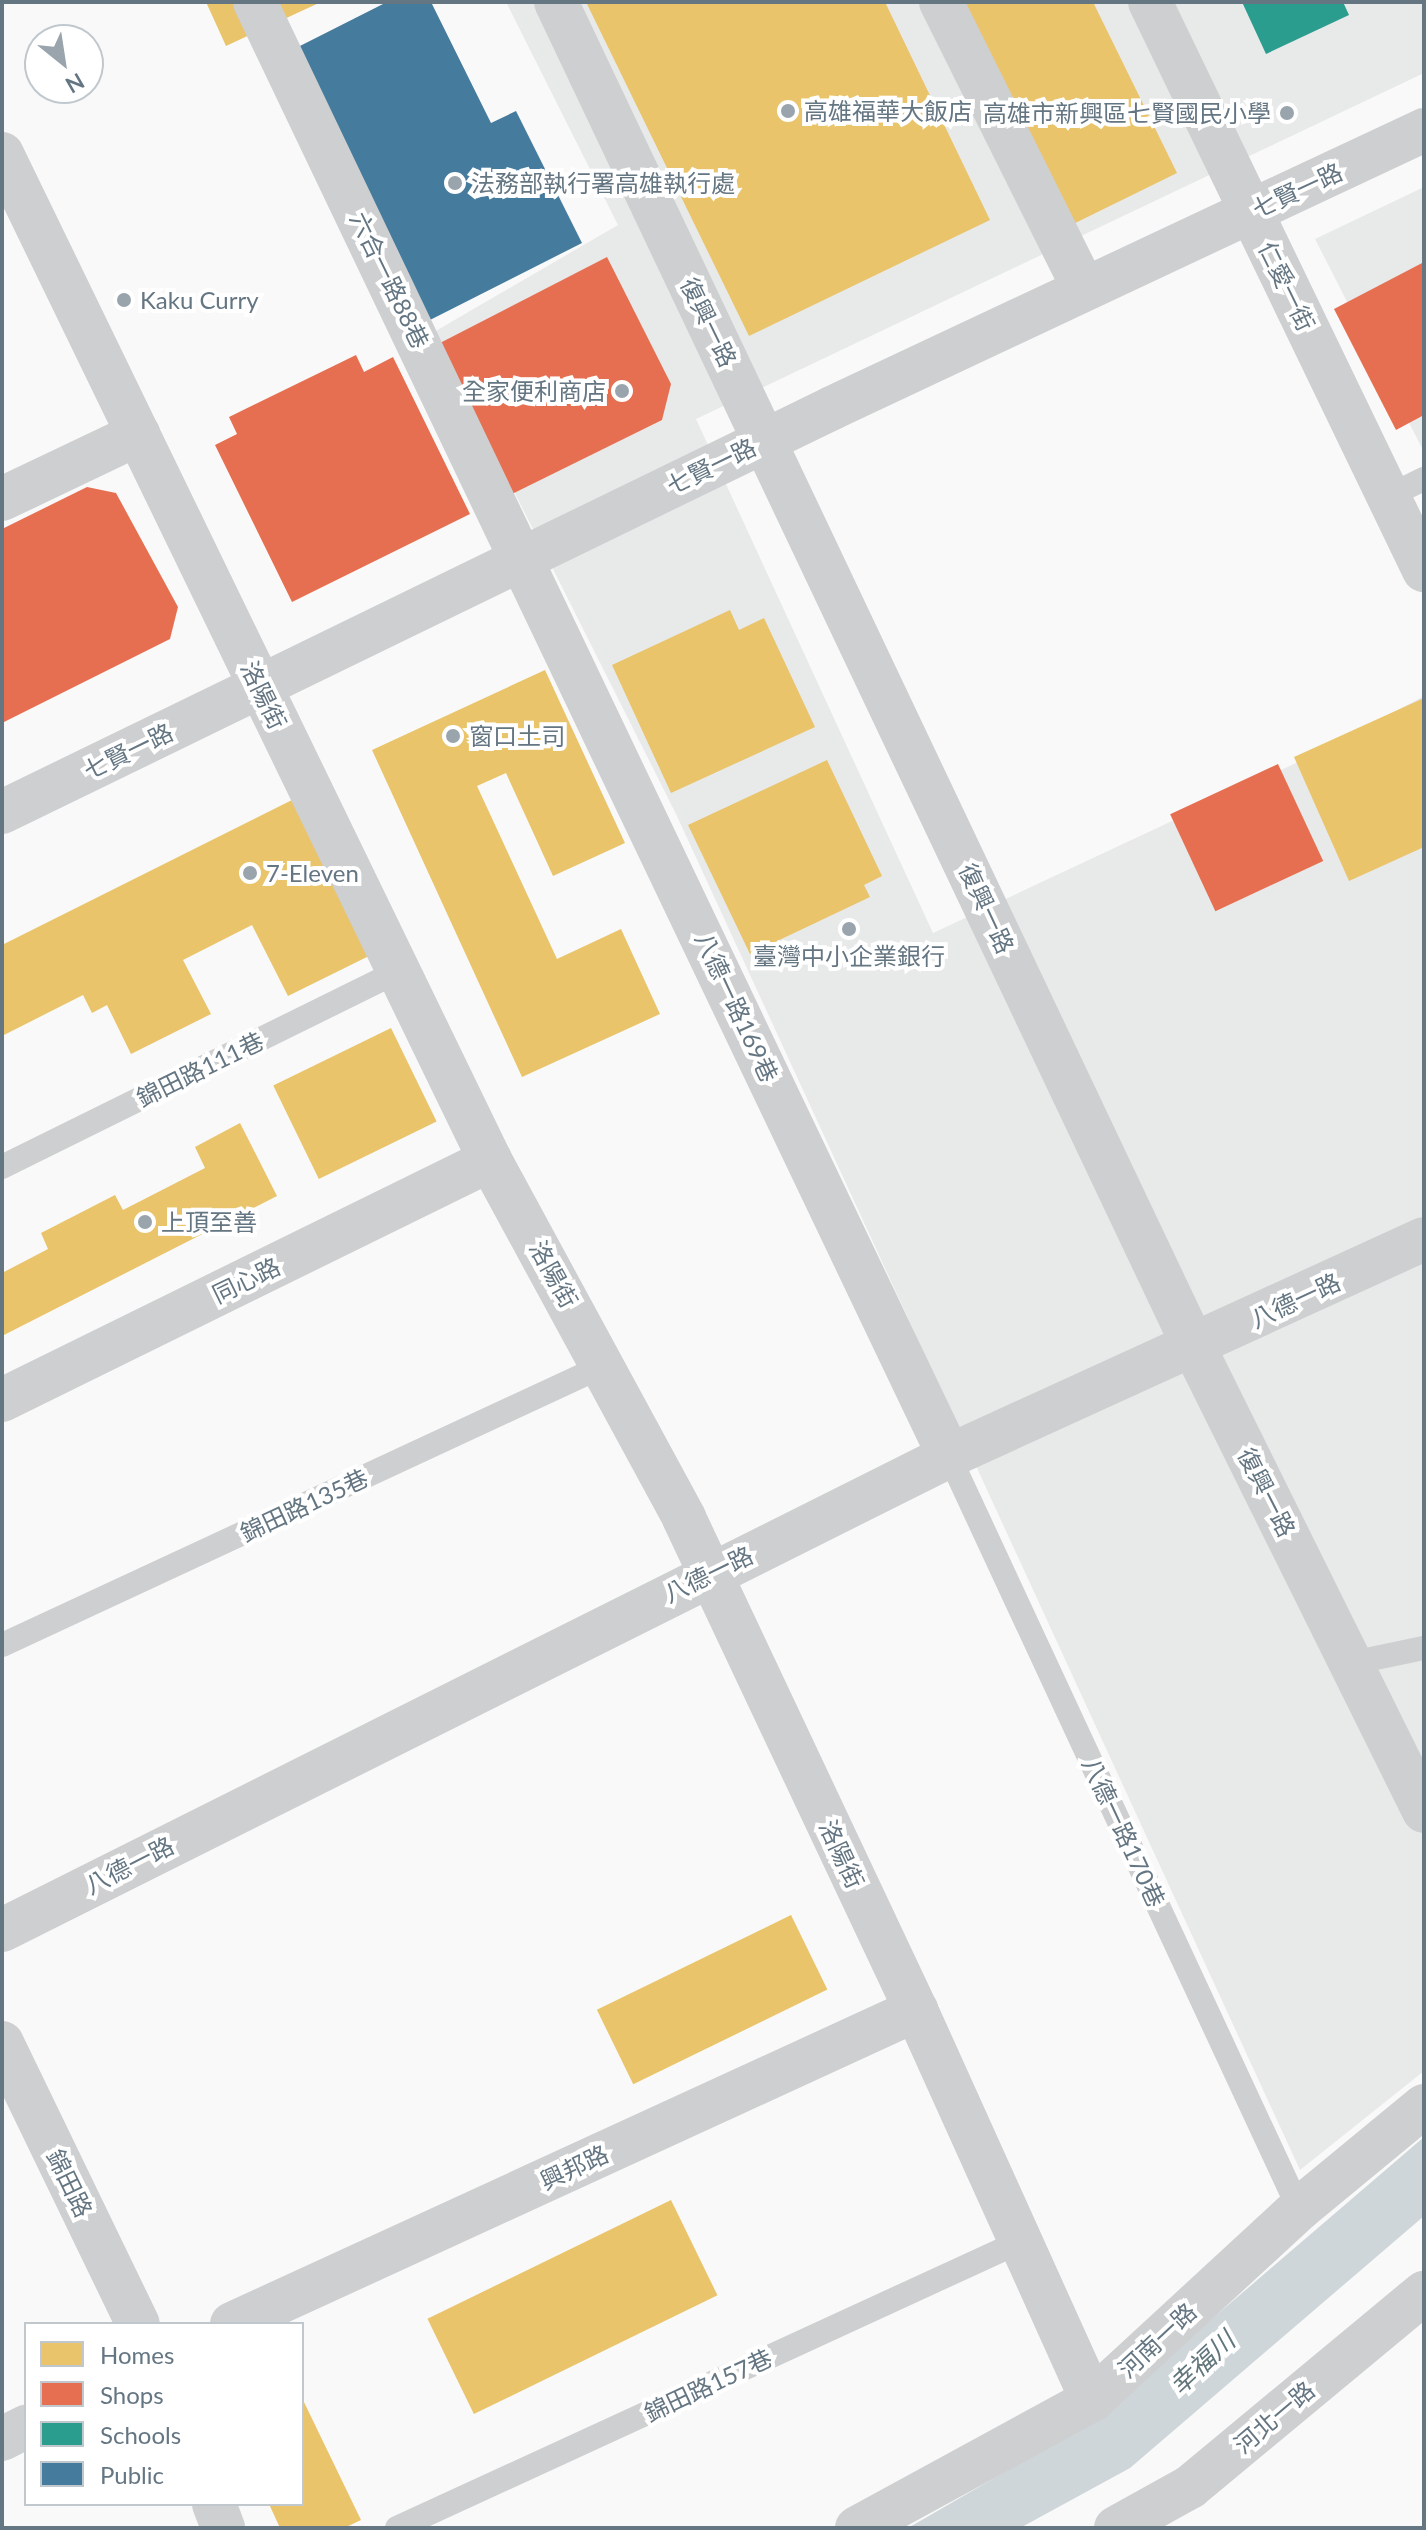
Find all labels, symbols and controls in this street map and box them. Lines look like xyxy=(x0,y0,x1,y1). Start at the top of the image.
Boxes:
north arrow xyxy=(24,24,104,104)
text: N xyxy=(61,68,89,99)
place label: 高雄福華大飯店 xyxy=(804,97,972,125)
place label: 高雄市新興區七賢國民小學 xyxy=(983,99,1271,127)
marker: 高雄福華大飯店 xyxy=(779,102,797,120)
marker: 高雄市新興區七賢國民小學 xyxy=(1278,104,1296,122)
street label: 七賢一路 xyxy=(1247,157,1347,223)
place label: 法務部執行署高雄執行處 xyxy=(471,169,735,197)
marker: 法務部執行署高雄執行處 xyxy=(446,174,464,192)
street label: 六合一路88巷 xyxy=(345,207,435,353)
street label: 仁愛一街 xyxy=(1253,237,1321,335)
street label: 復興一路 xyxy=(675,273,743,371)
place label: Kaku Curry xyxy=(140,286,259,314)
marker: Kaku Curry xyxy=(115,291,133,309)
place label: 全家便利商店 xyxy=(462,377,606,405)
marker: 全家便利商店 xyxy=(613,382,631,400)
street label: 七賢一路 xyxy=(662,432,760,500)
street label: 洛陽街 xyxy=(235,656,293,734)
street label: 七賢一路 xyxy=(79,717,177,785)
place label: 窗口土司 xyxy=(469,722,565,750)
marker: 窗口土司 xyxy=(444,727,462,745)
street label: 復興一路 xyxy=(954,858,1020,958)
place label: 7-Eleven xyxy=(266,859,359,887)
marker: 7-Eleven xyxy=(241,864,259,882)
marker: 臺灣中小企業銀行 xyxy=(840,920,858,938)
street label: 八德一路169巷 xyxy=(690,928,784,1086)
place label: 臺灣中小企業銀行 xyxy=(753,942,945,970)
street label: 錦田路111巷 xyxy=(132,1026,268,1112)
place label: 上頂至善 xyxy=(161,1208,257,1236)
marker: 上頂至善 xyxy=(136,1213,154,1231)
street label: 洛陽街 xyxy=(524,1236,584,1312)
street label: 同心路 xyxy=(207,1251,285,1309)
street label: 八德一路 xyxy=(1245,1267,1345,1333)
street label: 復興一路 xyxy=(1232,1443,1302,1541)
street label: 錦田路135巷 xyxy=(235,1463,373,1547)
street label: 八德一路 xyxy=(659,1540,757,1608)
street label: 八德一路170巷 xyxy=(1077,1753,1171,1911)
street label: 洛陽街 xyxy=(814,1815,870,1893)
street label: 八德一路 xyxy=(80,1830,178,1900)
street label: 興邦路 xyxy=(535,2139,613,2195)
street label: 錦田路 xyxy=(41,2144,99,2222)
street label: 河南一路 xyxy=(1112,2297,1202,2383)
legend xyxy=(24,2322,304,2506)
water label: 幸福川 xyxy=(1163,2325,1241,2401)
text: Homes xyxy=(100,2340,174,2369)
street label: 錦田路157巷 xyxy=(639,2343,777,2427)
street label: 河北一路 xyxy=(1228,2375,1320,2459)
text: Shops xyxy=(100,2380,164,2409)
text: Schools xyxy=(100,2420,181,2449)
text: Public xyxy=(100,2460,164,2489)

